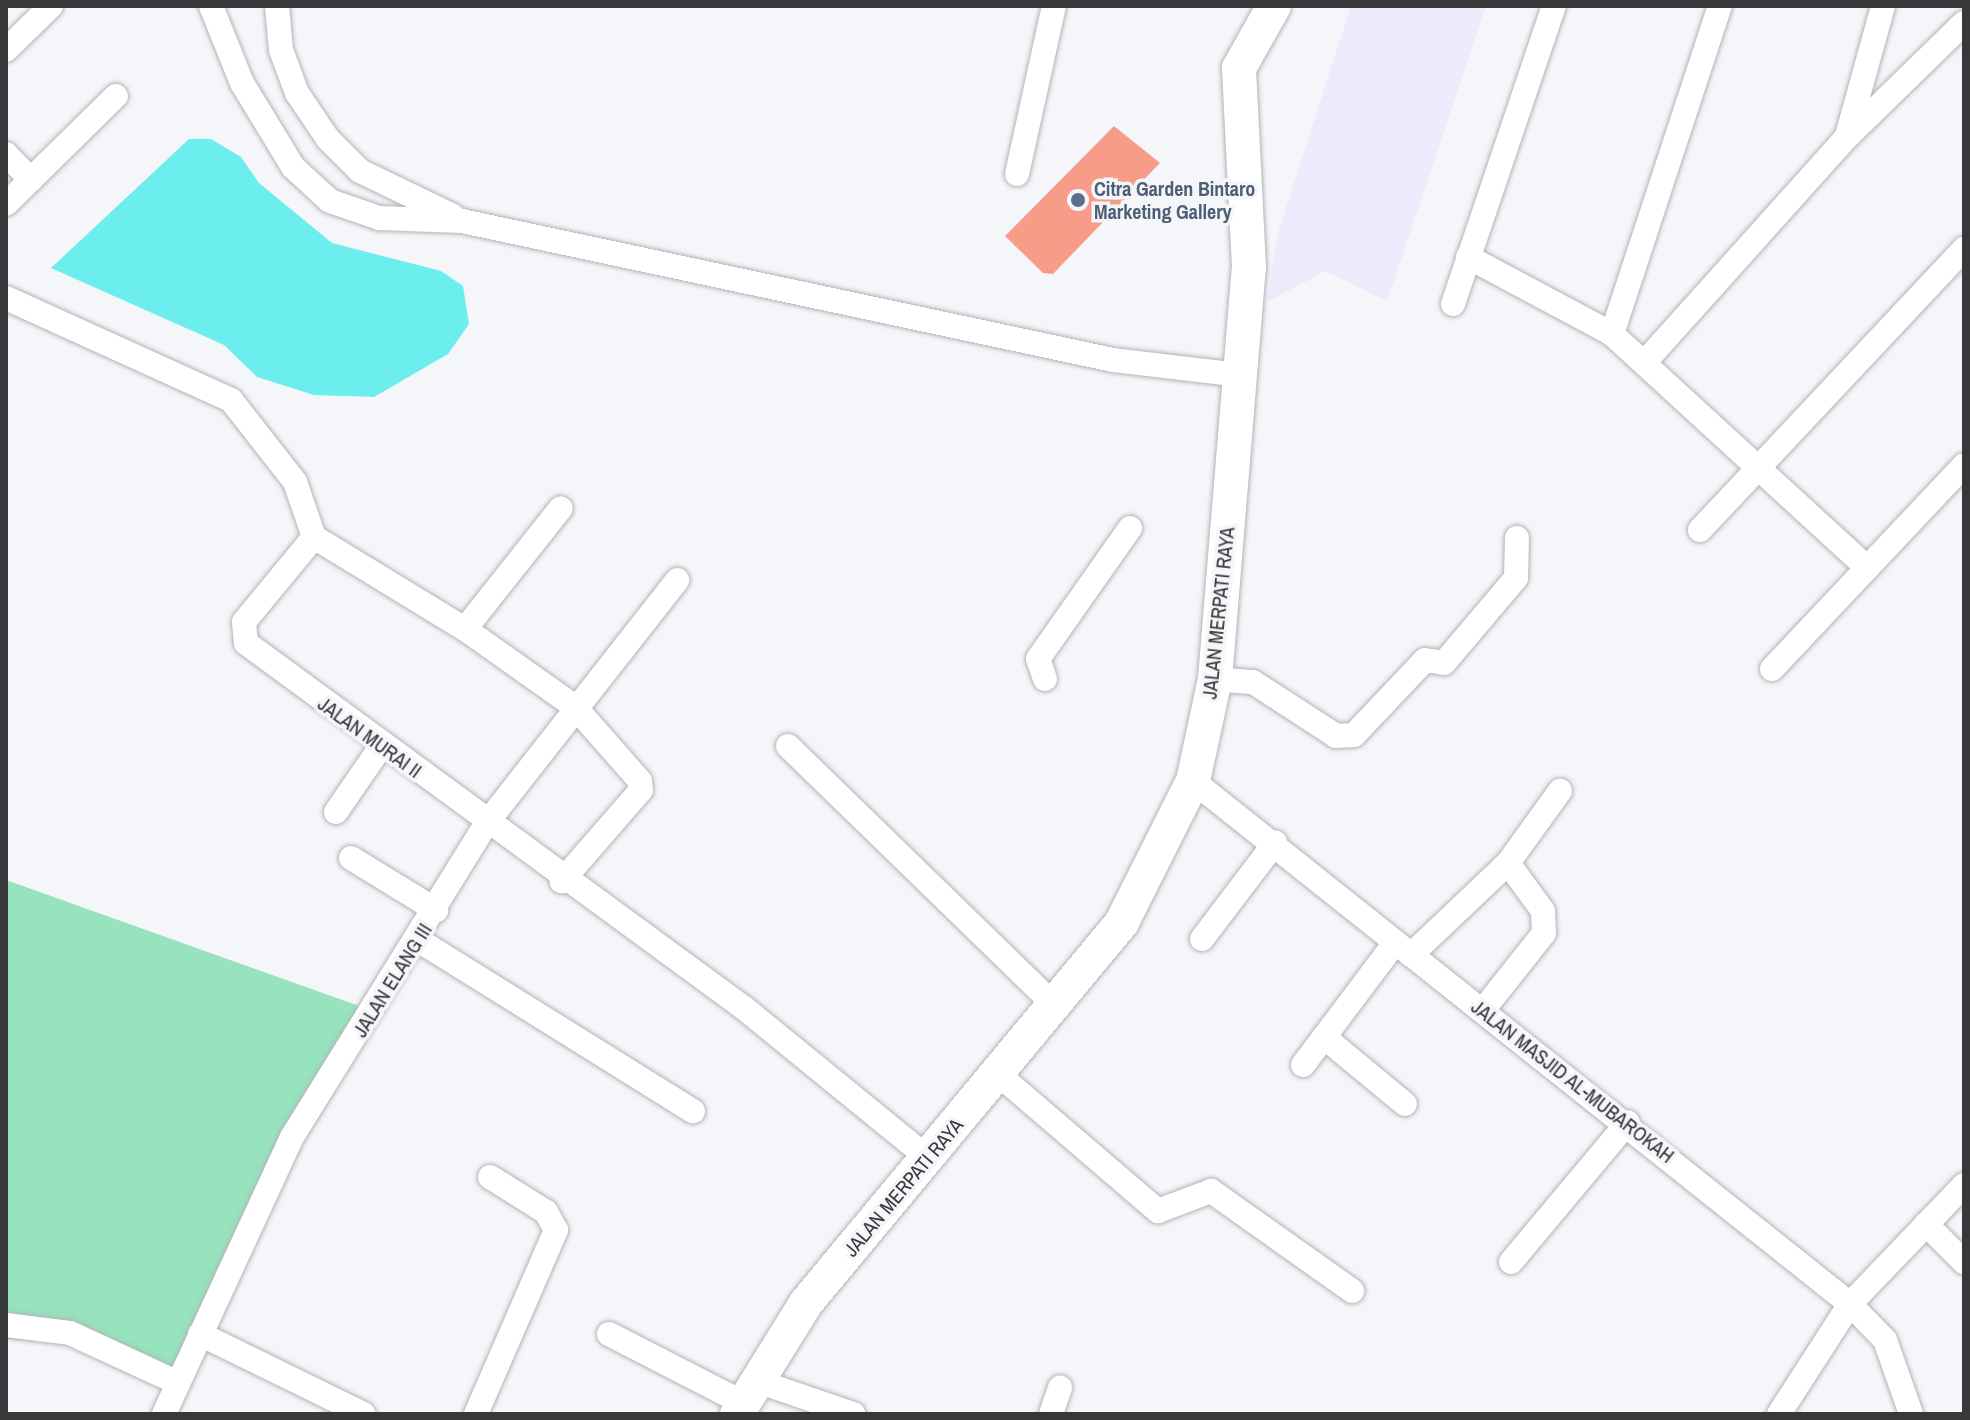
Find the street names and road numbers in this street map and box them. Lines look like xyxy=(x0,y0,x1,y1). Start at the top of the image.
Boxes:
street label: JALAN MERPATI RAYA xyxy=(1197,526,1239,700)
street label: JALAN MURAI II xyxy=(314,691,426,783)
street label: JALAN ELANG III xyxy=(348,919,436,1041)
street label: JALAN MASJID AL-MUBAROKAH xyxy=(1467,994,1679,1168)
street label: JALAN MERPATI RAYA xyxy=(838,1113,968,1261)

